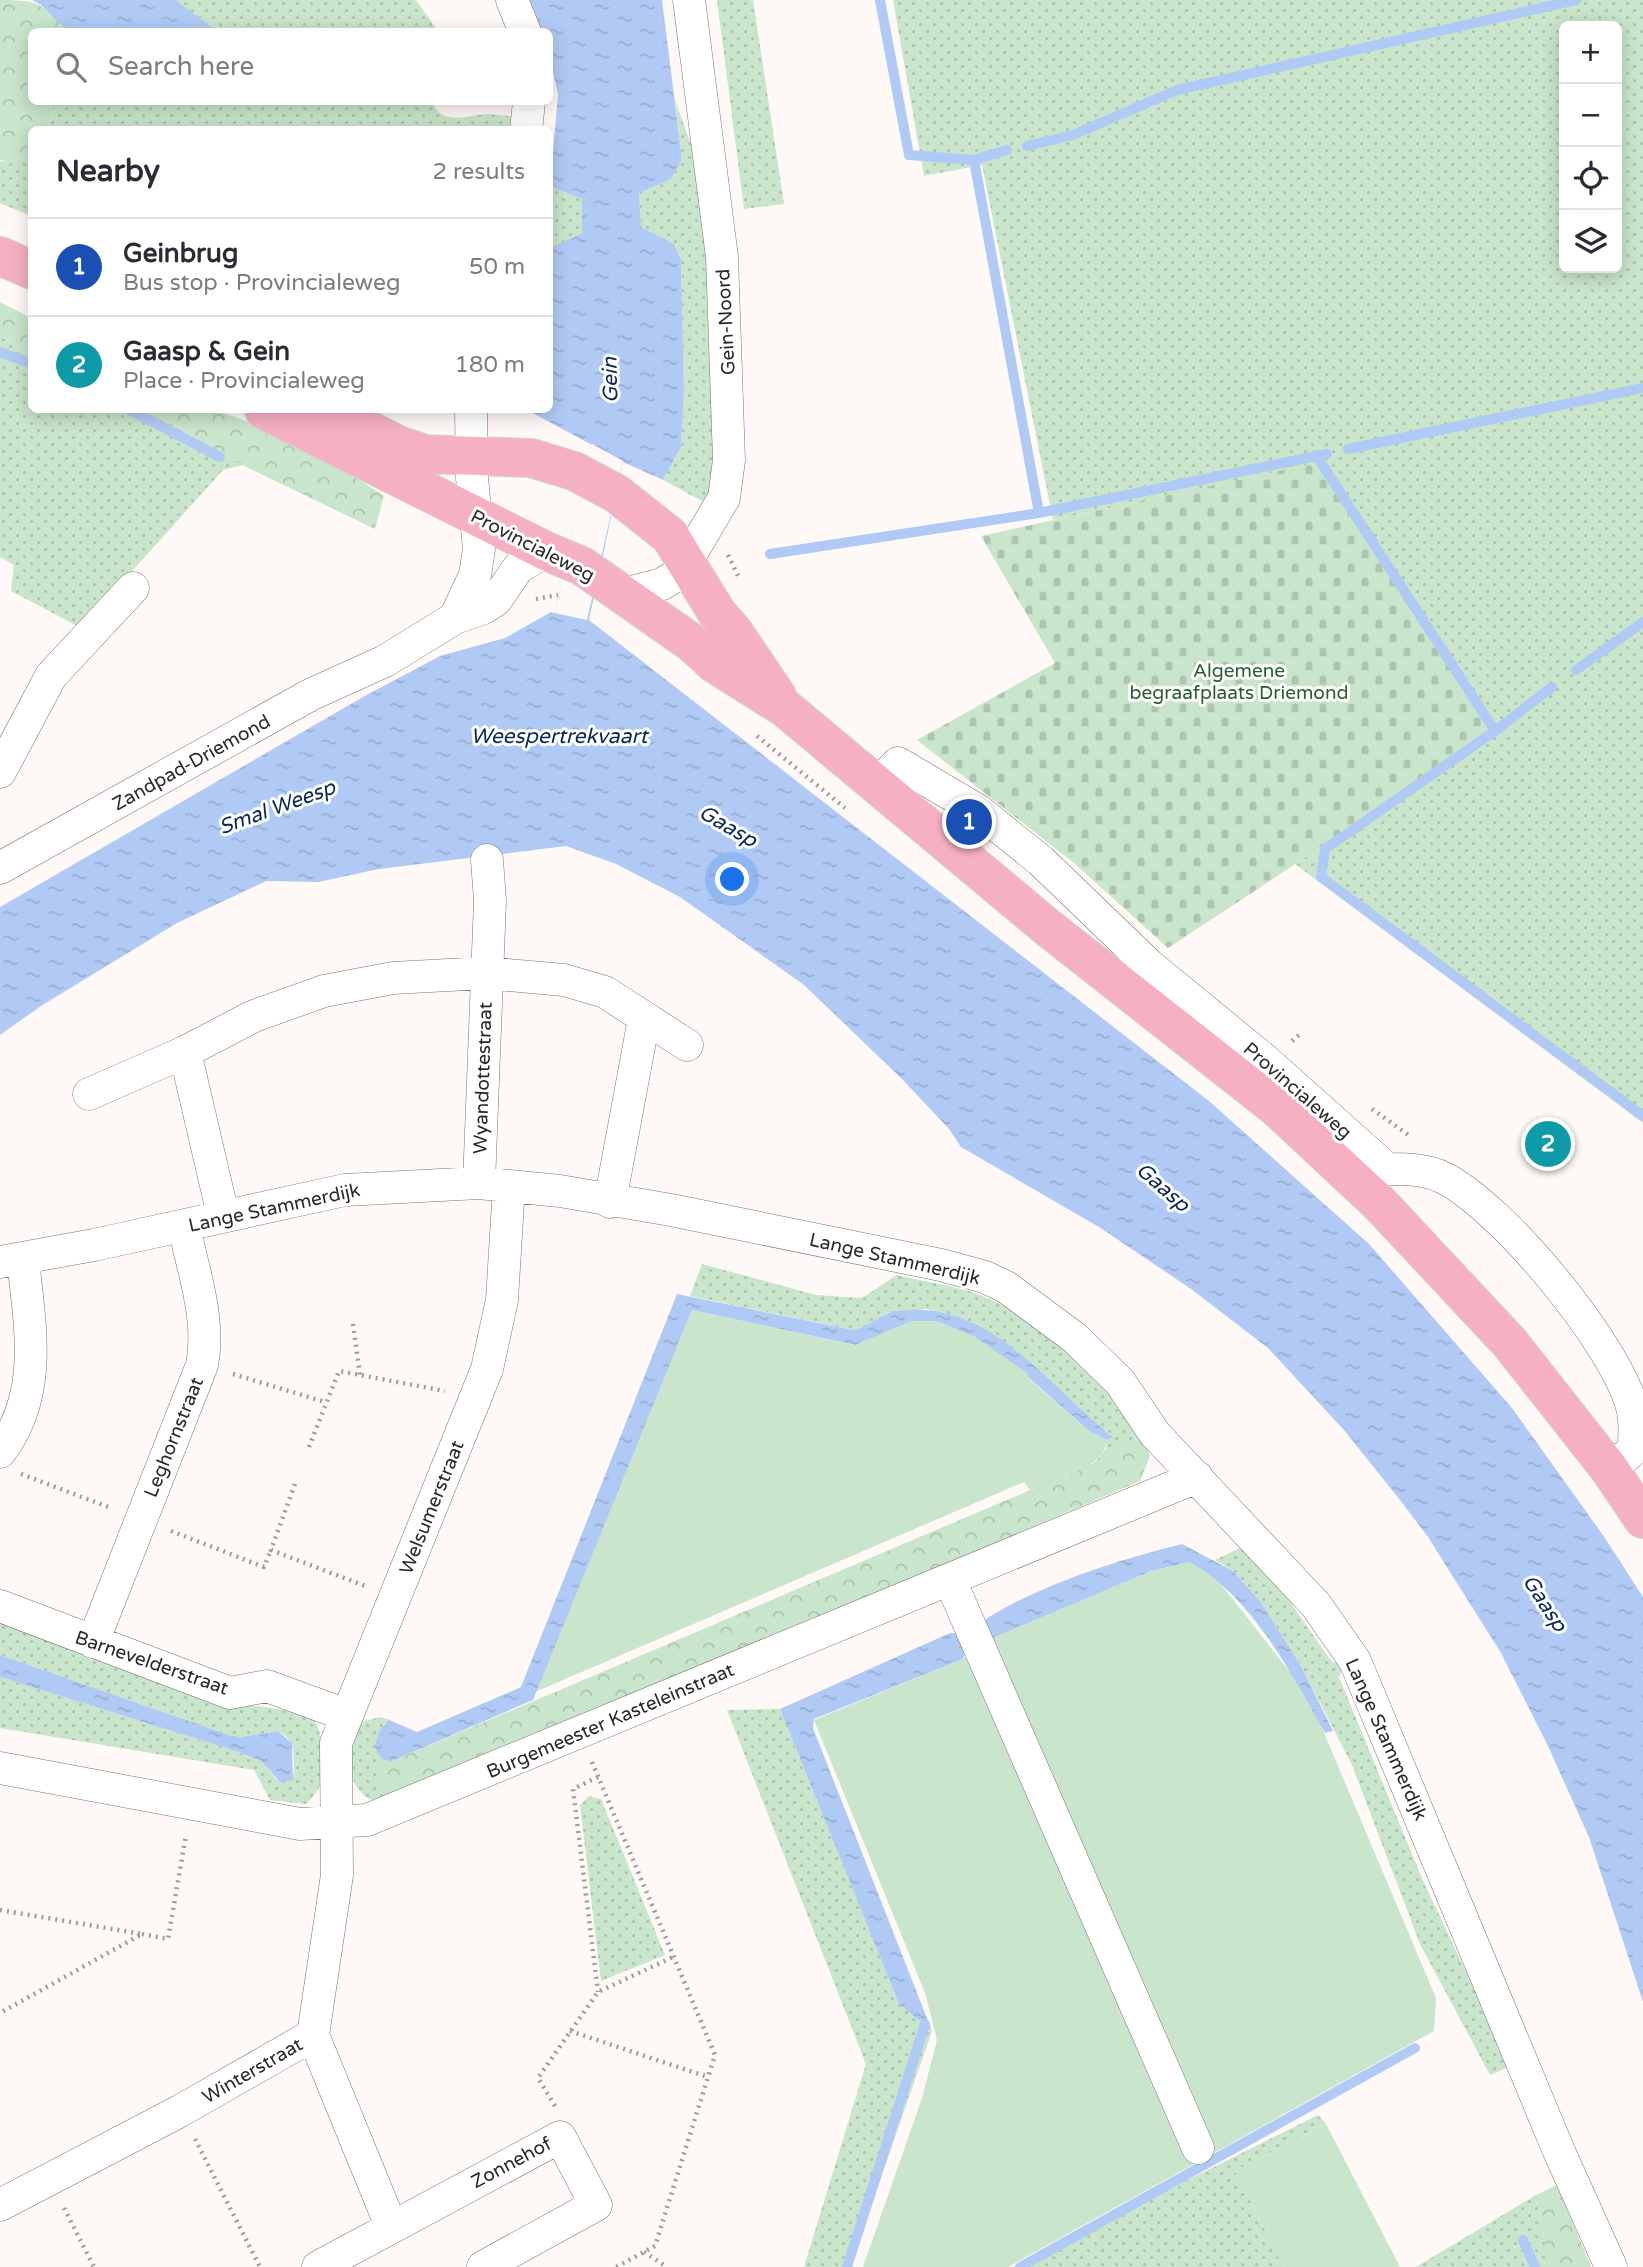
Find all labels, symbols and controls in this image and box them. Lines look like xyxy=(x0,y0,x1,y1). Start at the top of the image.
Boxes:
map controls xyxy=(1559,21,1622,273)
button: + xyxy=(1559,21,1622,84)
search box xyxy=(28,28,553,105)
icon: search xyxy=(52,48,90,86)
text: Search here xyxy=(108,51,254,82)
button: − xyxy=(1559,84,1622,147)
button: locate xyxy=(1559,147,1622,210)
text: Nearby xyxy=(56,153,160,190)
text: 2 results xyxy=(432,158,525,186)
button: layers xyxy=(1559,210,1622,273)
text: Geinbrug xyxy=(123,238,238,269)
text: 1 xyxy=(72,253,86,281)
text: 50 m xyxy=(469,253,525,281)
street label: Gein-Noord xyxy=(712,268,740,376)
text: Bus stop · Provincialeweg xyxy=(123,269,400,297)
text: Gaasp & Gein xyxy=(123,336,290,367)
text: 2 xyxy=(72,351,86,379)
text: 180 m xyxy=(455,351,525,379)
water label: Gein xyxy=(598,356,623,403)
text: Place · Provincialeweg xyxy=(123,367,365,395)
street label: Provincialeweg xyxy=(467,505,598,587)
park label: Algemene begraafplaats Driemond xyxy=(1130,660,1348,704)
street label: Zandpad-Driemond xyxy=(109,710,274,815)
water label: Weespertrekvaart xyxy=(470,724,650,749)
water label: Smal Weesp xyxy=(216,774,340,840)
pin: 1 xyxy=(946,796,992,848)
water label: Gaasp xyxy=(694,800,763,854)
your location xyxy=(715,862,749,896)
street label: Wyandottestraat xyxy=(469,1002,497,1154)
street label: Provincialeweg xyxy=(1239,1038,1356,1144)
pin: 2 xyxy=(1525,1118,1571,1170)
water label: Gaasp xyxy=(1131,1157,1196,1219)
street label: Lange Stammerdijk xyxy=(187,1179,362,1237)
street label: Lange Stammerdijk xyxy=(807,1229,982,1289)
street label: Leghornstraat xyxy=(140,1374,208,1501)
street label: Welsumerstraat xyxy=(395,1437,469,1577)
water label: Gaasp xyxy=(1517,1570,1573,1638)
street label: Barnevelderstraat xyxy=(72,1626,231,1700)
street label: Lange Stammerdijk xyxy=(1341,1655,1432,1824)
street label: Burgemeester Kasteleinstraat xyxy=(483,1659,737,1783)
street label: Winterstraat xyxy=(198,2033,307,2108)
street label: Zonnehof xyxy=(468,2132,556,2193)

